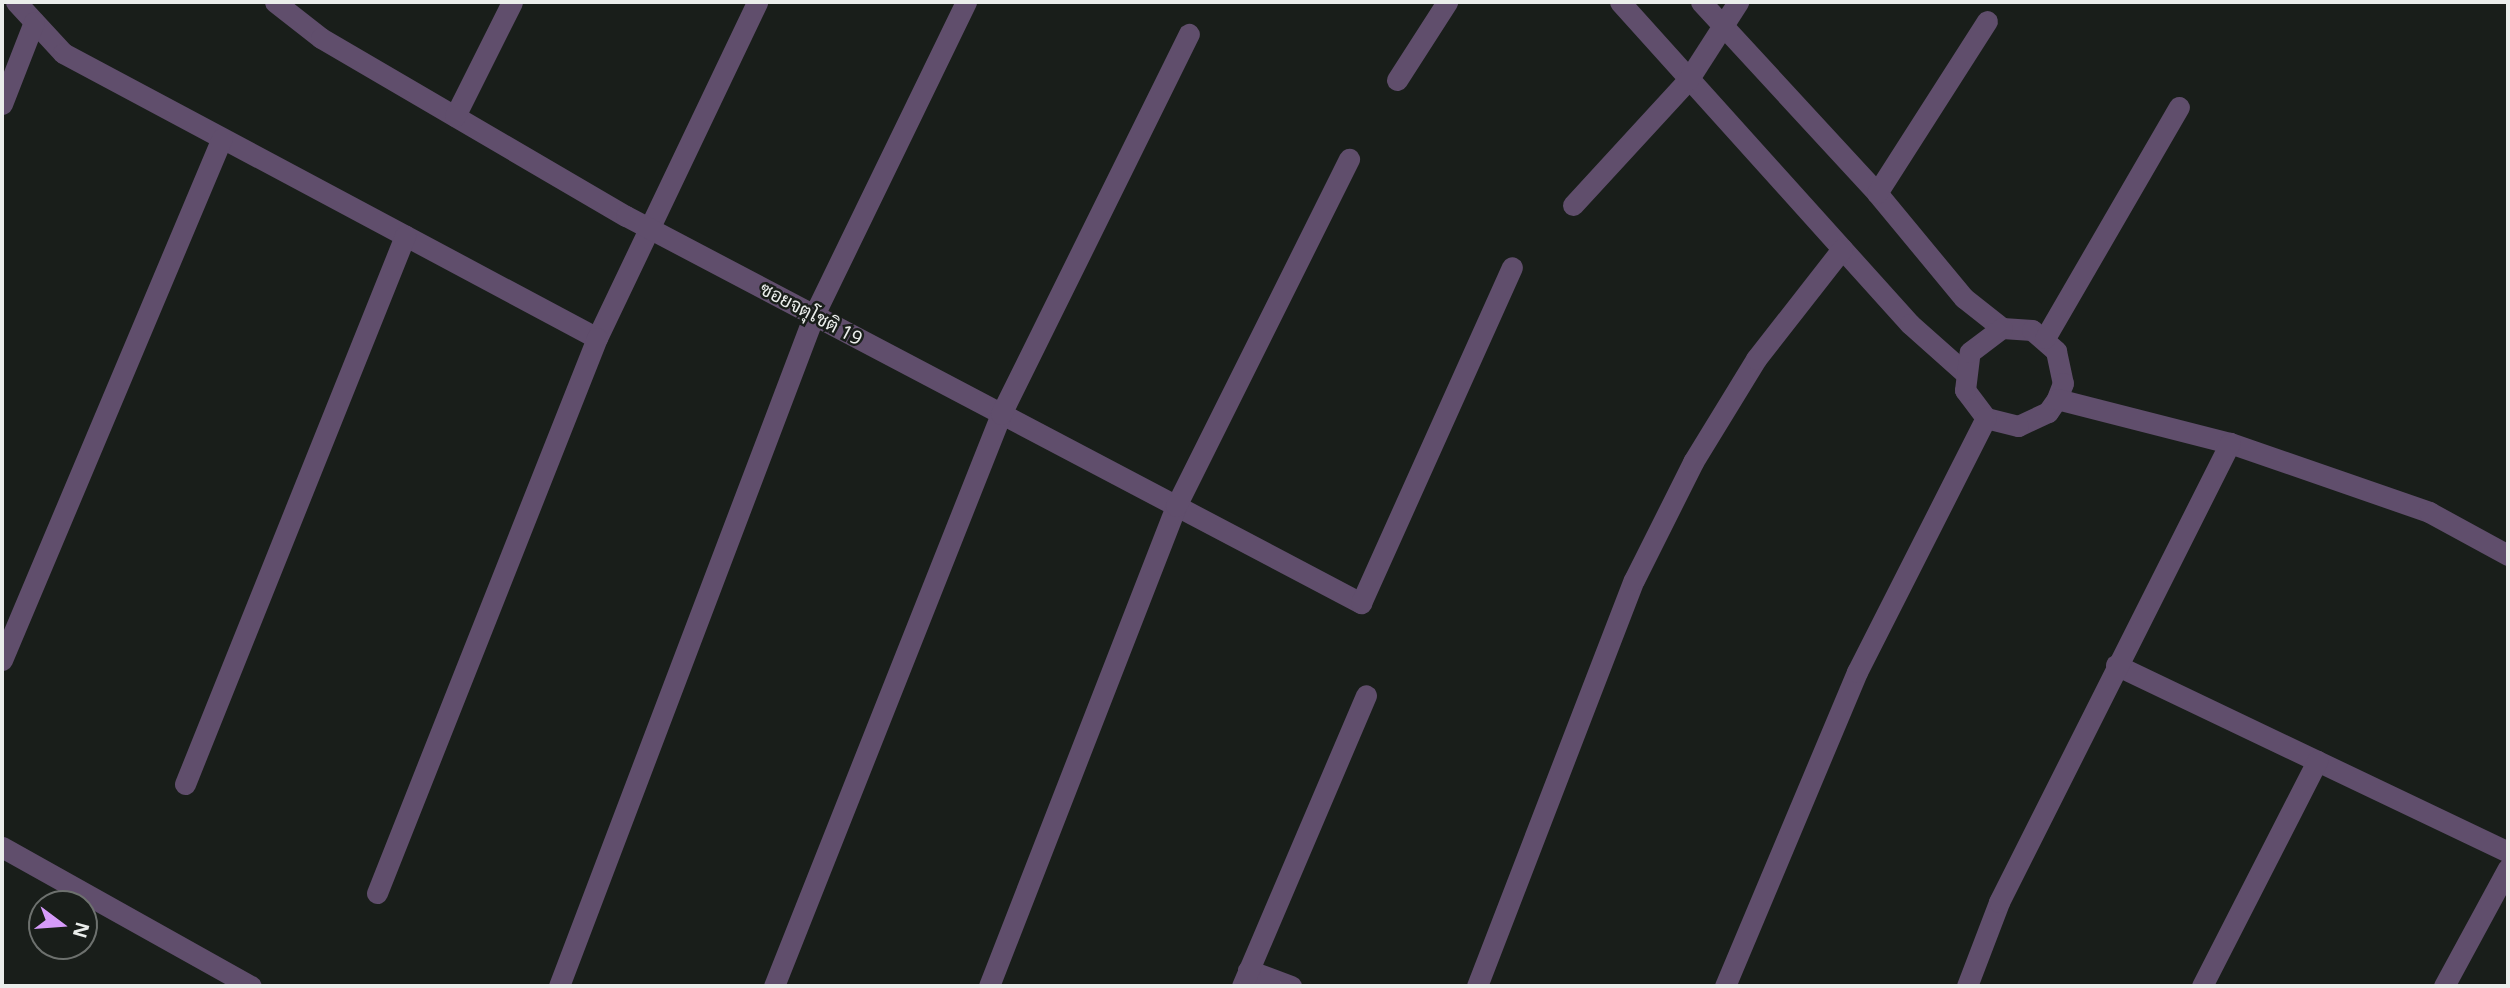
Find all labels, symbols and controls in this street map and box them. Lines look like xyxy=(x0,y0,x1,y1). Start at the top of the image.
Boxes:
street label: ซอยจตุโชติ 19 xyxy=(756,277,866,351)
north arrow xyxy=(28,890,98,960)
text: N xyxy=(67,919,96,941)

